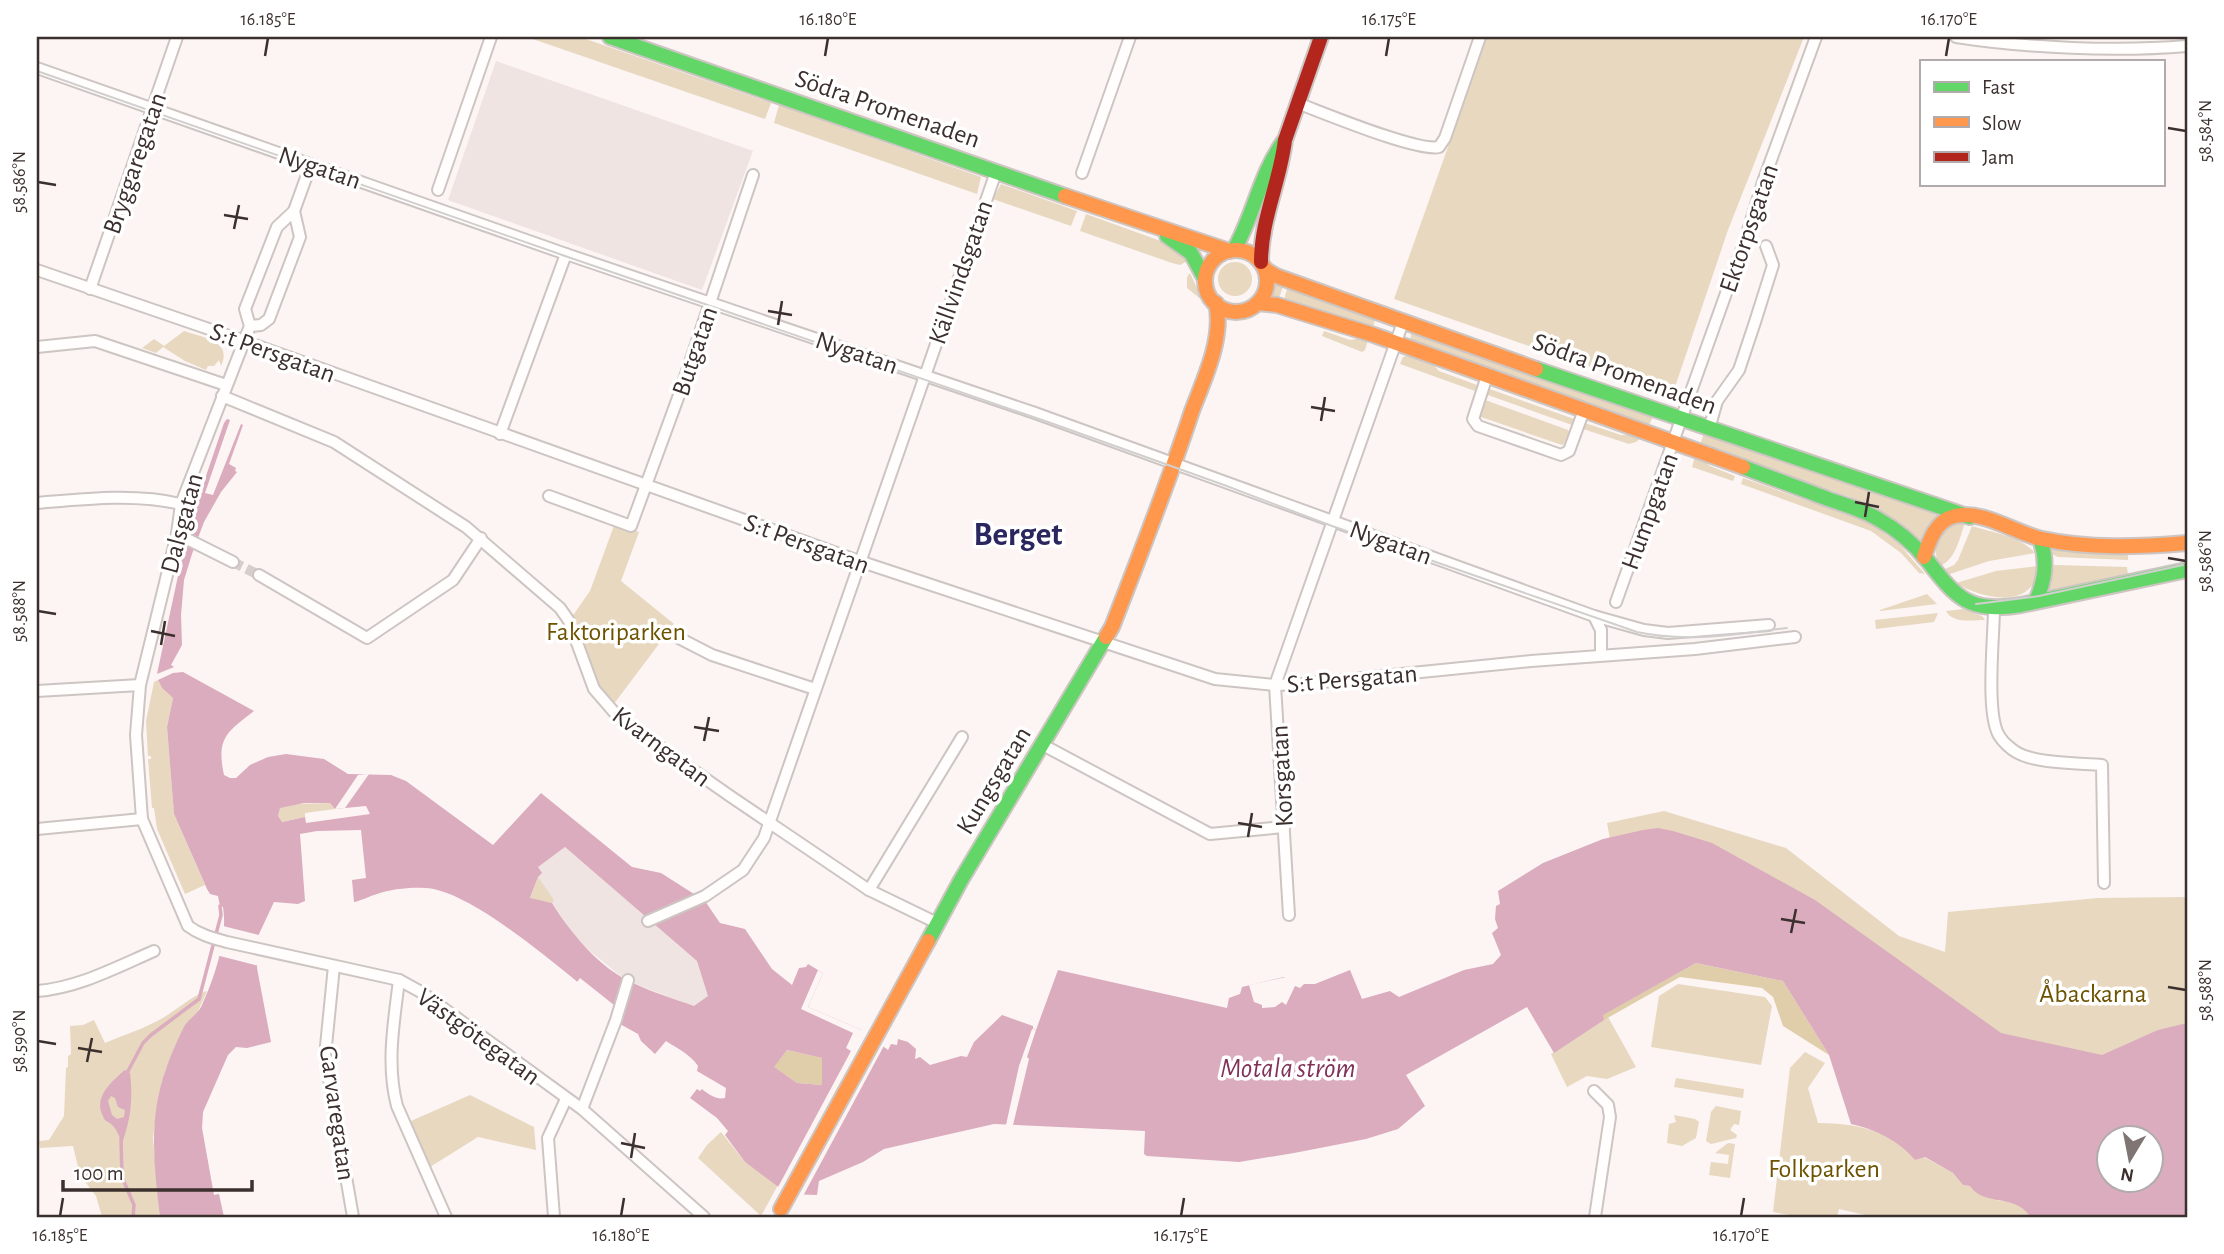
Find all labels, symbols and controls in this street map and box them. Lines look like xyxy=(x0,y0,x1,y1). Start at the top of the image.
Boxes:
text: 16.185°E xyxy=(241,11,296,29)
text: 16.180°E xyxy=(800,11,857,29)
text: 16.175°E xyxy=(1362,11,1416,29)
text: 16.170°E xyxy=(1921,11,1977,29)
legend xyxy=(1920,60,2164,186)
street label: Södra Promenaden xyxy=(792,65,983,153)
text: Fast xyxy=(1982,77,2015,98)
street label: Bryggaregatan xyxy=(99,89,171,237)
text: 58.584°N xyxy=(2197,100,2215,162)
text: Slow xyxy=(1982,113,2021,134)
street label: Nygatan xyxy=(275,142,364,194)
text: Jam xyxy=(1982,147,2014,168)
text: 58.586°N xyxy=(11,151,29,213)
street label: Ektorpsgatan xyxy=(1715,161,1783,296)
street label: Källvindsgatan xyxy=(924,197,998,348)
street label: Butgatan xyxy=(668,303,722,399)
street label: S:t Persgatan xyxy=(207,318,339,388)
street label: Nygatan xyxy=(812,327,901,379)
street label: Södra Promenaden xyxy=(1529,329,1720,419)
street label: Humpgatan xyxy=(1617,449,1683,573)
street label: Dalsgatan xyxy=(156,470,208,576)
street label: S:t Persgatan xyxy=(741,509,873,579)
street label: Nygatan xyxy=(1346,516,1435,570)
district label: Berget xyxy=(974,519,1062,552)
text: 58.586°N xyxy=(2197,530,2215,592)
text: 58.588°N xyxy=(11,580,29,642)
park label: Faktoriparken xyxy=(546,619,686,645)
street label: S:t Persgatan xyxy=(1286,660,1418,698)
street label: Kvarngatan xyxy=(607,702,715,792)
street label: Kungsgatan xyxy=(952,722,1036,839)
street label: Korsgatan xyxy=(1266,724,1298,828)
text: 58.588°N xyxy=(2197,959,2215,1021)
park label: Åbackarna xyxy=(2039,979,2147,1007)
street label: Västgötegatan xyxy=(412,984,545,1090)
text: 58.590°N xyxy=(11,1009,29,1073)
street label: Garvaregatan xyxy=(315,1044,359,1182)
water label: Motala ström xyxy=(1220,1055,1356,1083)
north arrow xyxy=(2094,1124,2164,1194)
scale bar xyxy=(63,1149,252,1193)
park label: Folkparken xyxy=(1768,1156,1880,1182)
text: 100 m xyxy=(74,1163,124,1184)
text: N xyxy=(2119,1164,2135,1185)
text: 16.185°E xyxy=(33,1227,88,1245)
text: 16.180°E xyxy=(593,1227,650,1245)
text: 16.175°E xyxy=(1154,1227,1208,1245)
text: 16.170°E xyxy=(1713,1227,1769,1245)

